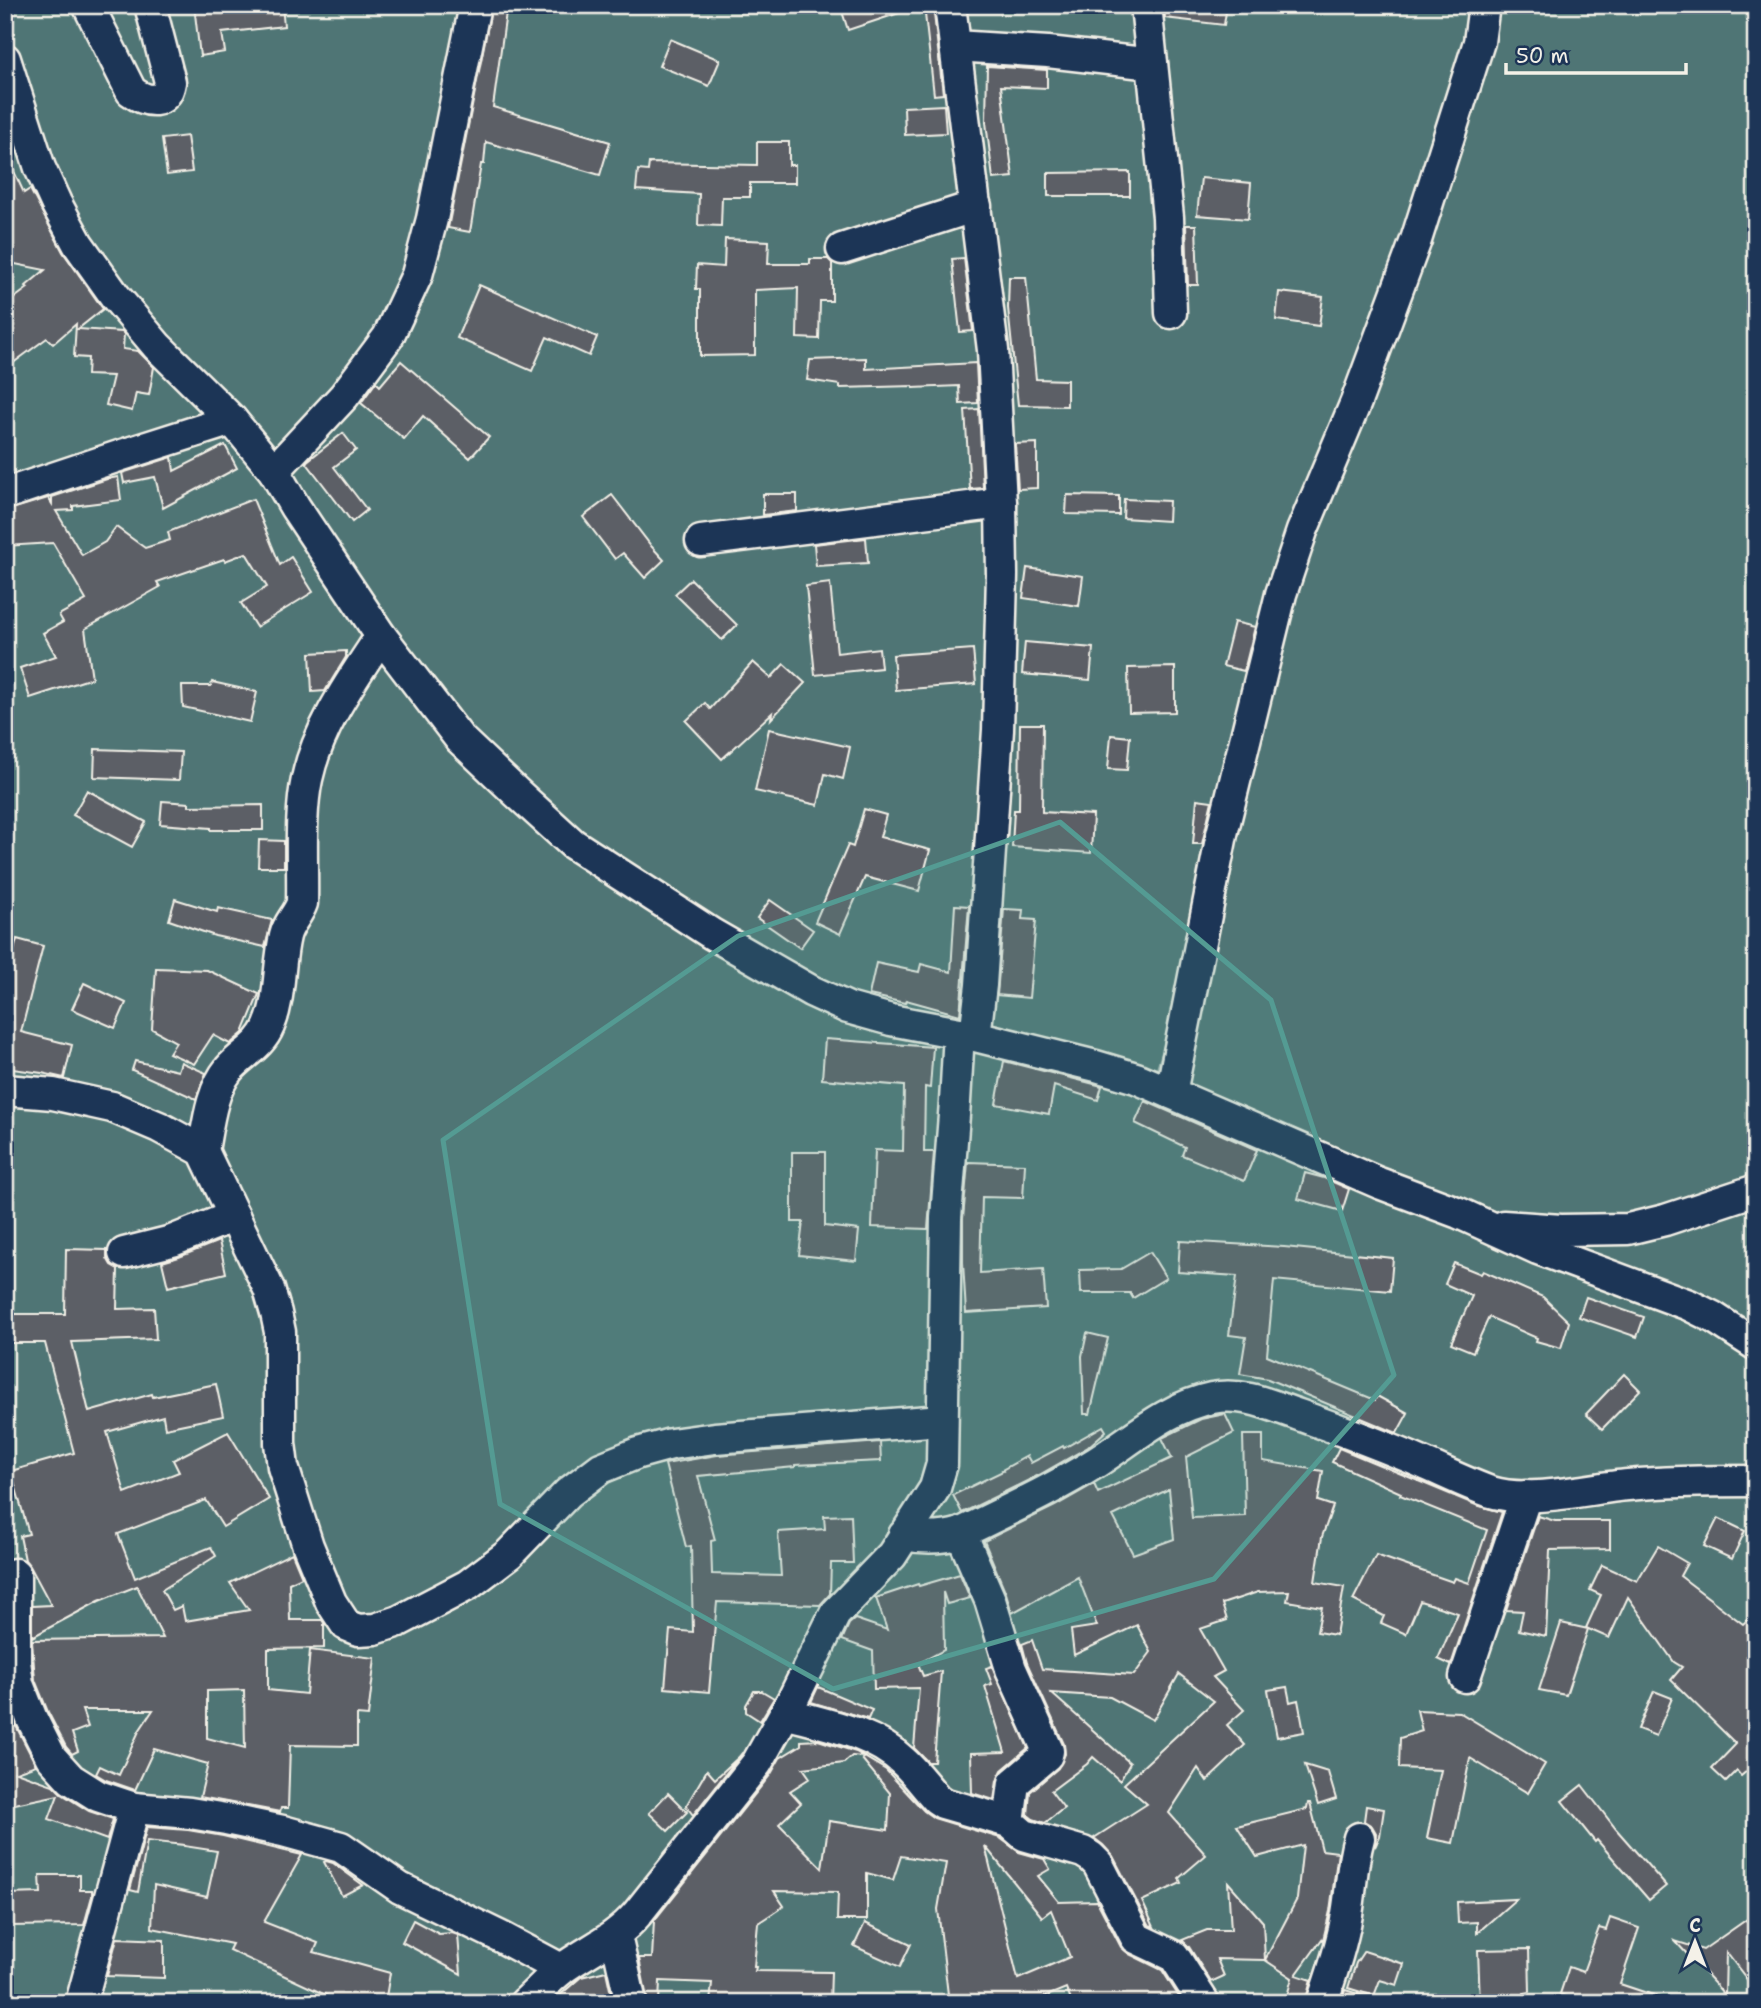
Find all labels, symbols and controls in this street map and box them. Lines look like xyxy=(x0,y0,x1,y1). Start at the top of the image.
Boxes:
scale bar xyxy=(1506,32,1686,76)
text: 50 m xyxy=(1516,42,1569,70)
north arrow xyxy=(1660,1906,1730,1976)
text: С xyxy=(1689,1913,1701,1938)

